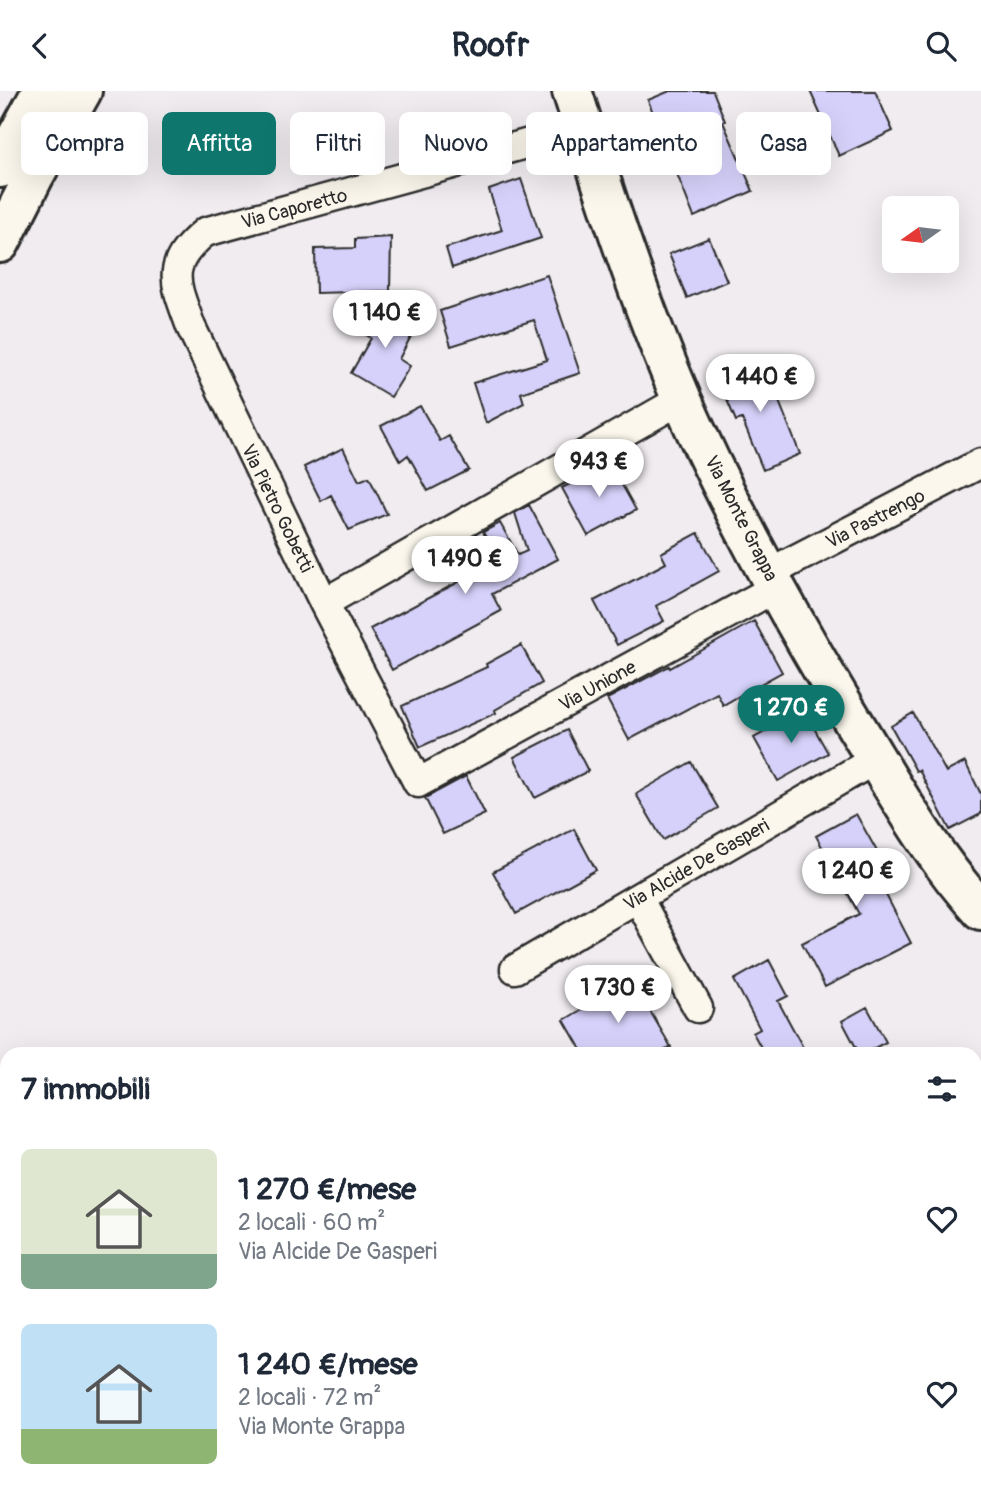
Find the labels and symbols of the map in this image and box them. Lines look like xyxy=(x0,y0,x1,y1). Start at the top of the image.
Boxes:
street label: Via Caporetto xyxy=(239,183,350,235)
north arrow xyxy=(882,196,959,273)
pin: 1 140 € xyxy=(320,291,450,350)
pin: 1 440 € xyxy=(695,355,825,414)
pin: 943 € xyxy=(550,439,648,499)
street label: Via Pietro Gobetti xyxy=(236,440,318,576)
street label: Via Monte Grappa xyxy=(699,451,783,586)
street label: Via Pastrengo xyxy=(822,484,929,554)
pin: 1 490 € xyxy=(400,537,530,596)
street label: Via Unione xyxy=(555,655,641,717)
pin: 1 270 € xyxy=(726,685,856,745)
street label: Via Alcide De Gasperi xyxy=(619,813,774,916)
pin: 1 240 € xyxy=(791,849,921,908)
pin: 1 730 € xyxy=(553,965,683,1025)

